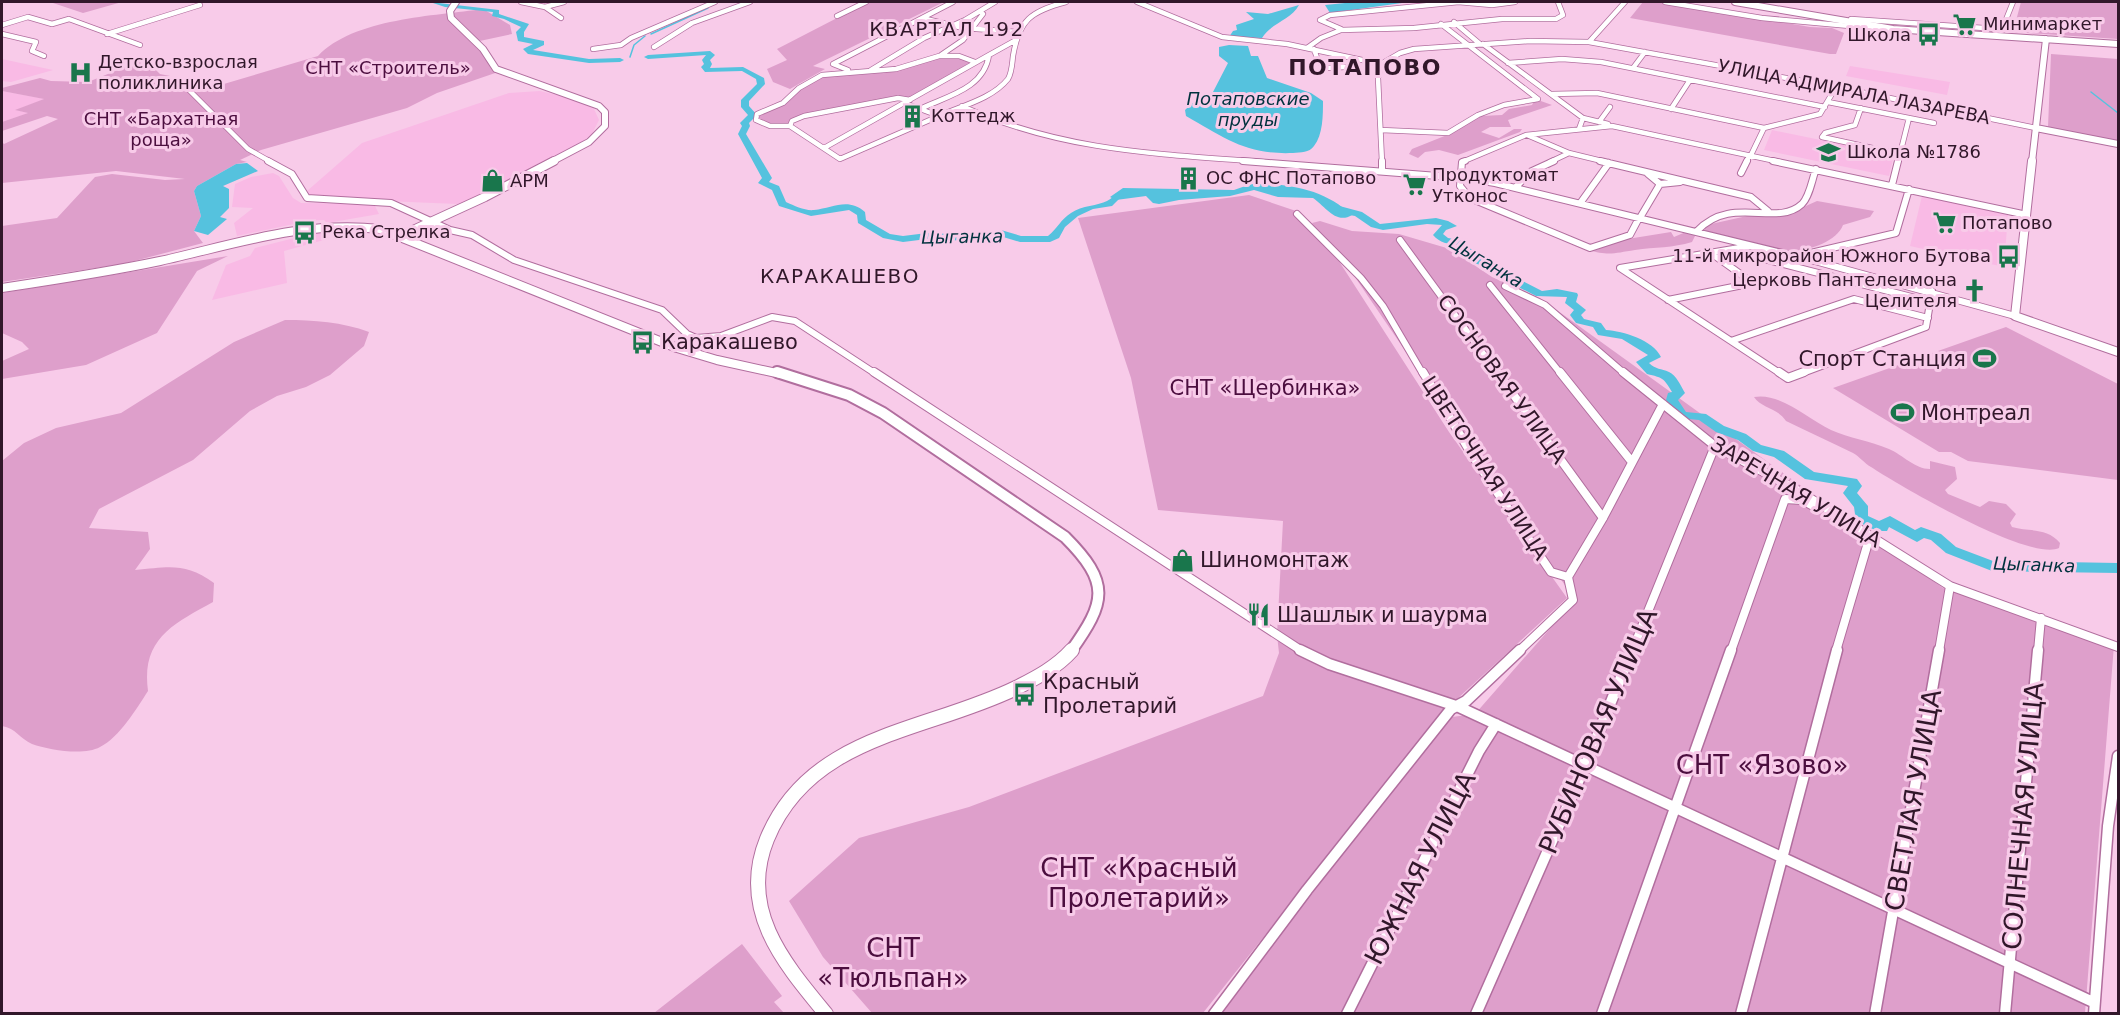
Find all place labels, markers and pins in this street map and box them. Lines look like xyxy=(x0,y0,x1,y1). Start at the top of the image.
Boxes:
supermarket icon: Минимаркет xyxy=(1952,11,1978,37)
place label: Минимаркет xyxy=(1983,13,2102,34)
bus stop icon: Школа xyxy=(1916,22,1942,48)
place label: Школа xyxy=(1847,24,1911,45)
place label: Детско-взрослая поликлиника xyxy=(98,51,258,93)
hospital icon: Детско-взрослая поликлиника xyxy=(67,59,93,85)
building icon: Коттедж xyxy=(900,103,926,129)
place label: Коттедж xyxy=(931,105,1016,126)
school or university icon: Школа №1786 xyxy=(1816,139,1842,165)
place label: Школа №1786 xyxy=(1847,141,1981,162)
place label: Продуктомат Утконос xyxy=(1432,164,1559,206)
building icon: ОС ФНС Потапово xyxy=(1175,165,1201,191)
place label: ОС ФНС Потапово xyxy=(1206,167,1376,188)
shop icon: АРМ xyxy=(479,168,505,194)
place label: АРМ xyxy=(510,170,549,191)
supermarket icon: Продуктомат Утконос xyxy=(1401,172,1427,198)
supermarket icon: Потапово xyxy=(1931,210,1957,236)
place label: Потапово xyxy=(1962,212,2052,233)
bus stop icon: Река Стрелка xyxy=(291,219,317,245)
place label: Река Стрелка xyxy=(322,221,451,242)
bus stop icon: 11-й микрорайон Южного Бутова xyxy=(1996,243,2022,269)
place label: 11-й микрорайон Южного Бутова xyxy=(1672,245,1991,266)
place label: Церковь Пантелеимона Целителя xyxy=(1732,269,1957,311)
church icon: Церковь Пантелеимона Целителя xyxy=(1962,277,1988,303)
bus stop icon: Каракашево xyxy=(630,329,656,355)
place label: Каракашево xyxy=(661,330,798,354)
sports icon: Спорт Станция xyxy=(1971,346,1997,372)
place label: Спорт Станция xyxy=(1798,347,1966,371)
sports icon: Монтреал xyxy=(1890,400,1916,426)
place label: Монтреал xyxy=(1921,401,2030,425)
shop icon: Шиномонтаж xyxy=(1169,547,1195,573)
place label: Шиномонтаж xyxy=(1200,548,1349,572)
restaurant icon: Шашлык и шаурма xyxy=(1246,602,1272,628)
place label: Шашлык и шаурма xyxy=(1277,603,1488,627)
place label: Красный Пролетарий xyxy=(1043,670,1177,718)
bus stop icon: Красный Пролетарий xyxy=(1012,681,1038,707)

